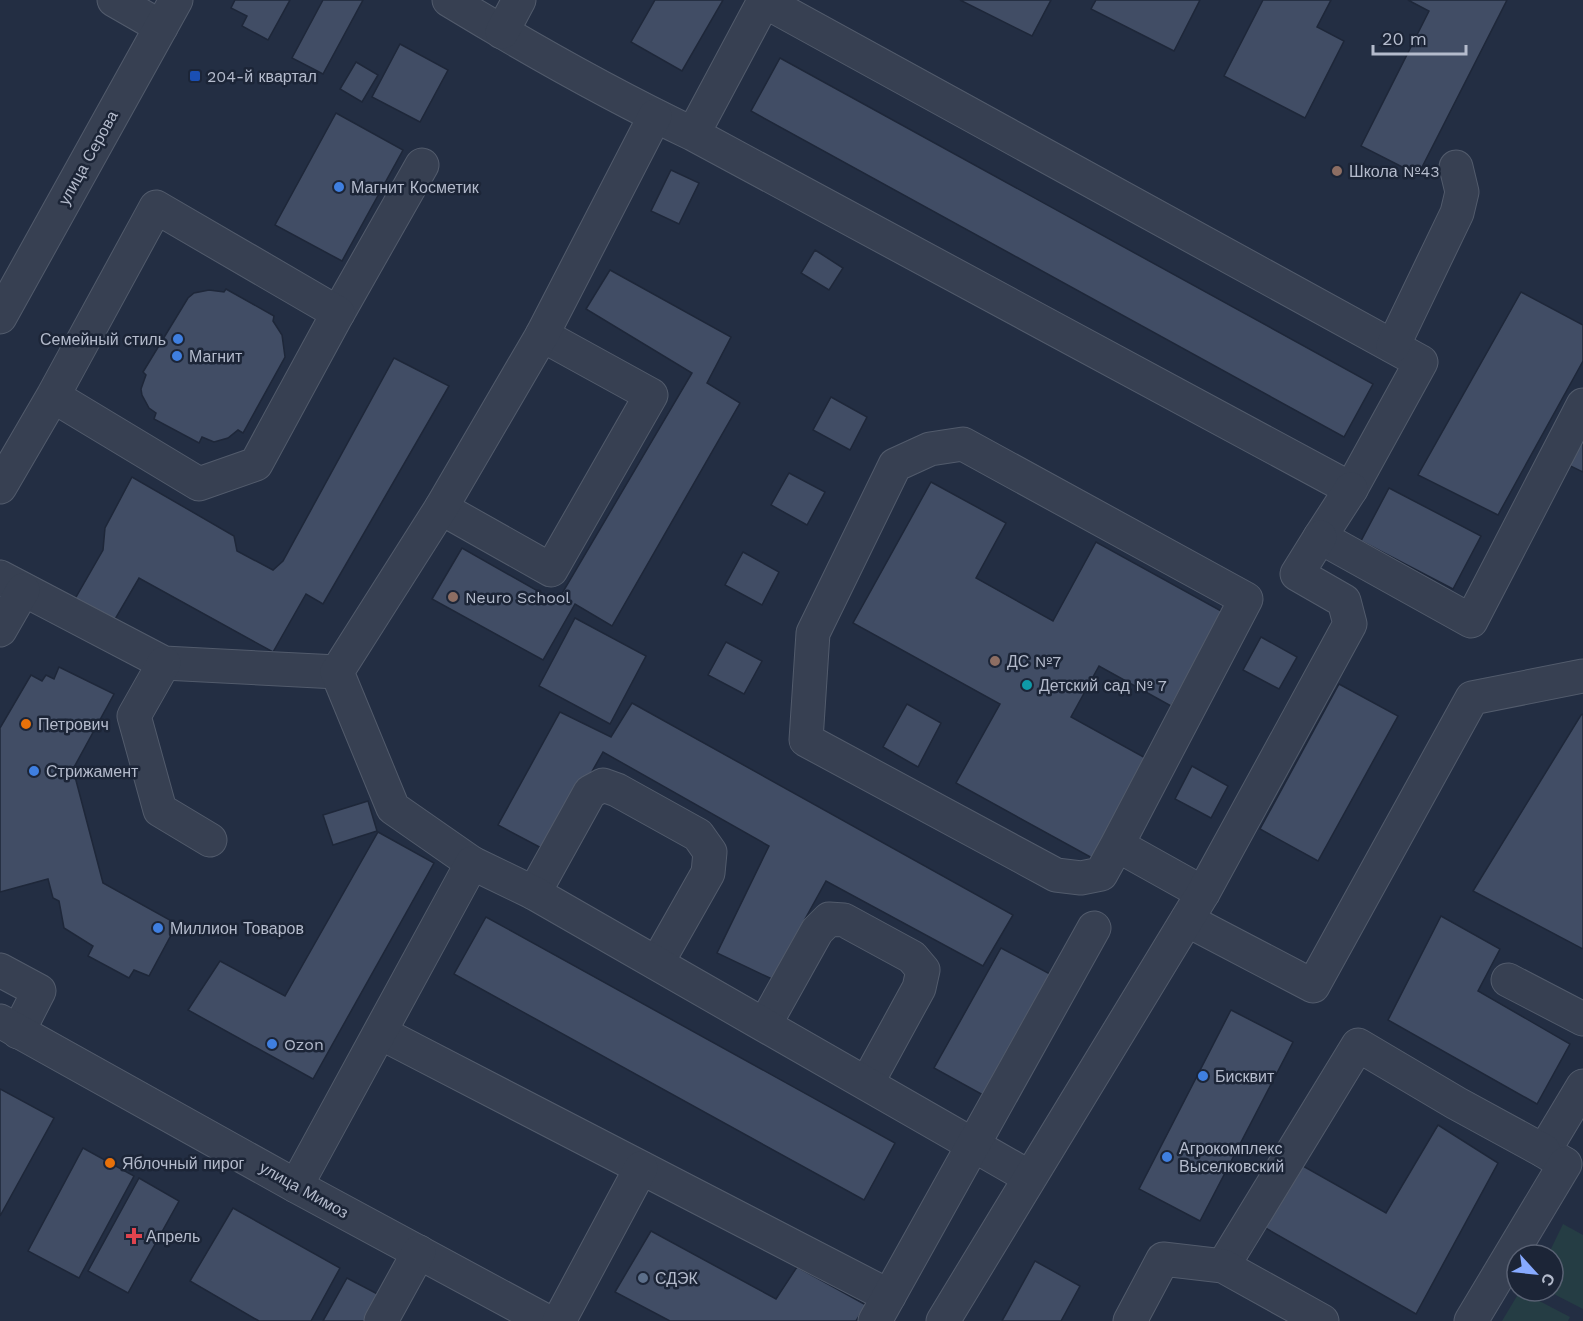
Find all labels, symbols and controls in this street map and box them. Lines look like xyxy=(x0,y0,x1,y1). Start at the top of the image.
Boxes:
scale bar xyxy=(1373,18,1466,56)
text: 20 m xyxy=(1382,28,1427,49)
place label: 204-й квартал xyxy=(207,67,317,86)
marker: 204-й квартал xyxy=(188,69,202,83)
street label: улица Серова xyxy=(54,107,122,208)
place label: Школа №43 xyxy=(1349,162,1440,181)
marker: Школа №43 xyxy=(1330,164,1344,178)
place label: Магнит Косметик xyxy=(351,178,480,197)
marker: Магнит Косметик xyxy=(332,180,346,194)
place label: Семейный стиль xyxy=(40,330,166,349)
marker: Семейный стиль xyxy=(171,332,185,346)
place label: Магнит xyxy=(189,347,243,366)
marker: Магнит xyxy=(170,349,184,363)
place label: Neuro School xyxy=(465,588,570,607)
marker: Neuro School xyxy=(446,590,460,604)
place label: ДС №7 xyxy=(1007,652,1061,671)
marker: ДС №7 xyxy=(988,654,1002,668)
place label: Детский сад № 7 xyxy=(1039,676,1167,695)
marker: Детский сад № 7 xyxy=(1020,678,1034,692)
place label: Петрович xyxy=(38,715,109,734)
marker: Петрович xyxy=(19,717,33,731)
place label: Стрижамент xyxy=(46,762,139,781)
marker: Стрижамент xyxy=(27,764,41,778)
place label: Миллион Товаров xyxy=(170,919,304,938)
marker: Миллион Товаров xyxy=(151,921,165,935)
place label: Ozon xyxy=(284,1035,324,1054)
marker: Ozon xyxy=(265,1037,279,1051)
place label: Бисквит xyxy=(1215,1067,1275,1086)
marker: Бисквит xyxy=(1196,1069,1210,1083)
place label: Агрокомплекс Выселковский xyxy=(1179,1139,1284,1176)
marker: Агрокомплекс Выселковский xyxy=(1160,1150,1174,1164)
place label: Яблочный пирог xyxy=(122,1154,245,1173)
marker: Яблочный пирог xyxy=(103,1156,117,1170)
street label: улица Мимоз xyxy=(256,1158,352,1222)
place label: Апрель xyxy=(146,1227,200,1246)
marker: Апрель xyxy=(127,1229,141,1243)
north arrow xyxy=(1505,1243,1565,1303)
place label: СДЭК xyxy=(655,1269,699,1288)
text: С xyxy=(1537,1270,1559,1289)
marker: СДЭК xyxy=(636,1271,650,1285)

